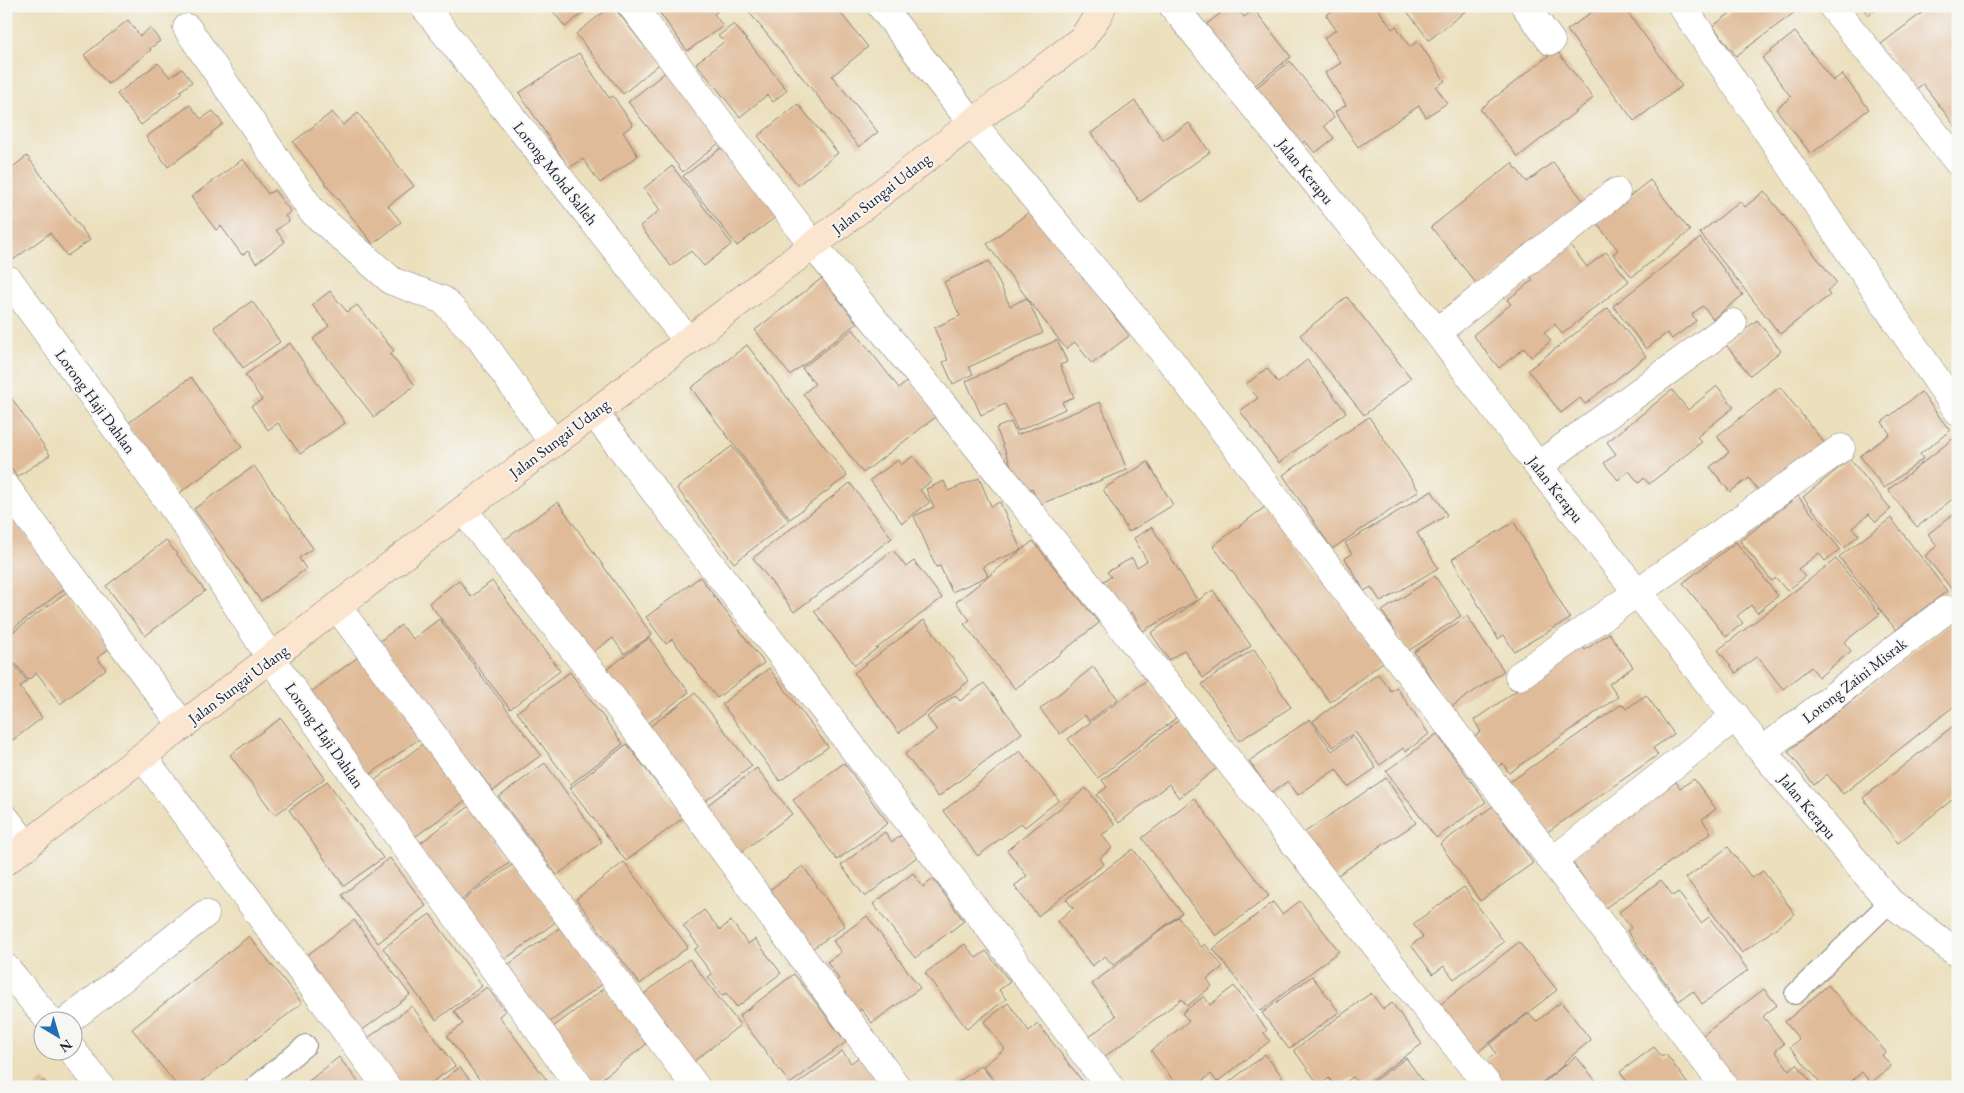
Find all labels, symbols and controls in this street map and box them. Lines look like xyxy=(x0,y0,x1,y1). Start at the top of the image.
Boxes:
street label: Lorong Mohd Salleh xyxy=(508,117,603,230)
street label: Jalan Kerapu xyxy=(1271,132,1339,209)
street label: Jalan Sungai Udang xyxy=(826,147,936,240)
street label: Lorong Haji Dahlan xyxy=(51,345,141,458)
street label: Jalan Sungai Udang xyxy=(503,393,614,484)
street label: Jalan Kerapu xyxy=(1522,450,1589,527)
street label: Lorong Zaini Misrak xyxy=(1798,633,1911,728)
street label: Jalan Sungai Udang xyxy=(182,639,293,730)
street label: Lorong Haji Dahlan xyxy=(280,678,369,793)
street label: Jalan Kerapu xyxy=(1773,768,1842,844)
north arrow xyxy=(32,1010,82,1060)
text: N xyxy=(55,1036,76,1057)

